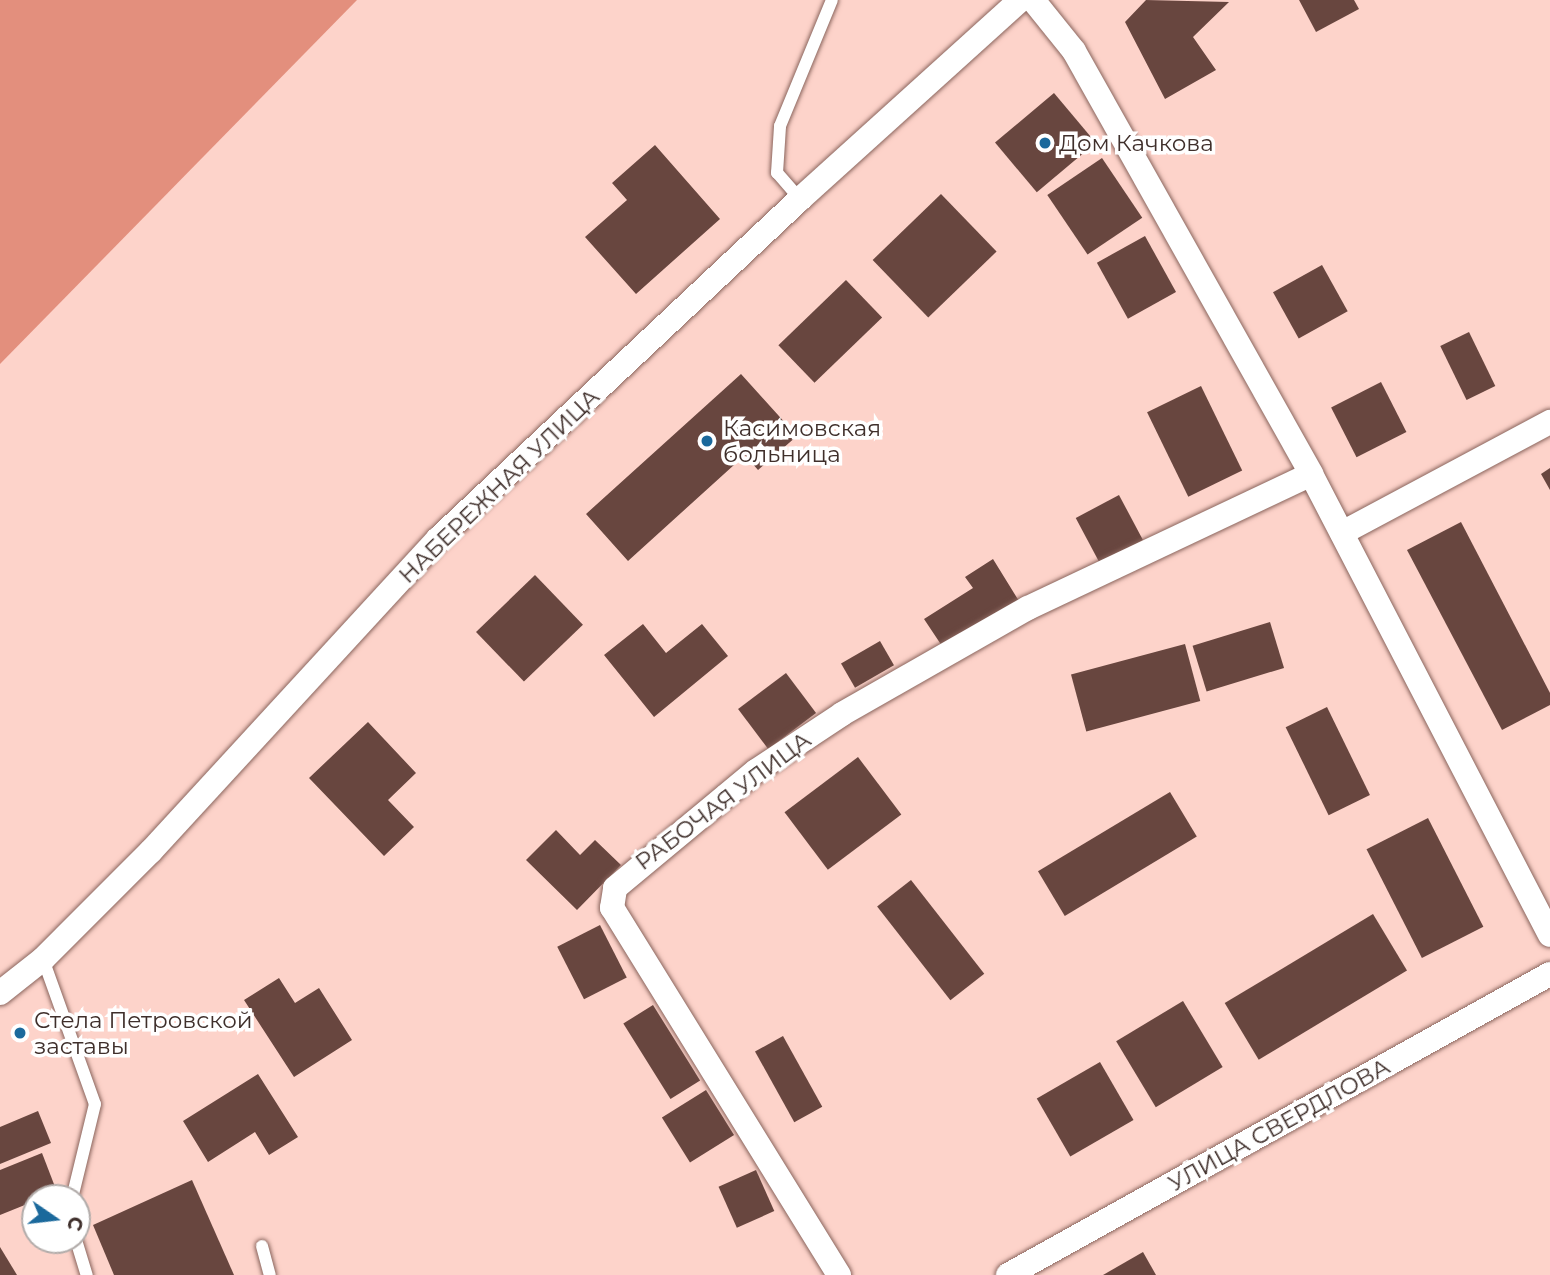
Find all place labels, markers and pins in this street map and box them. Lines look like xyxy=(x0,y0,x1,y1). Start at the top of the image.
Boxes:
place label: Дом Качкова xyxy=(1059,129,1214,157)
marker: Дом Качкова xyxy=(1037,135,1053,151)
place label: Касимовская больница xyxy=(723,414,881,468)
marker: Касимовская больница xyxy=(697,431,717,451)
place label: Стела Петровской заставы xyxy=(34,1006,253,1060)
marker: Стела Петровской заставы xyxy=(12,1025,28,1041)

